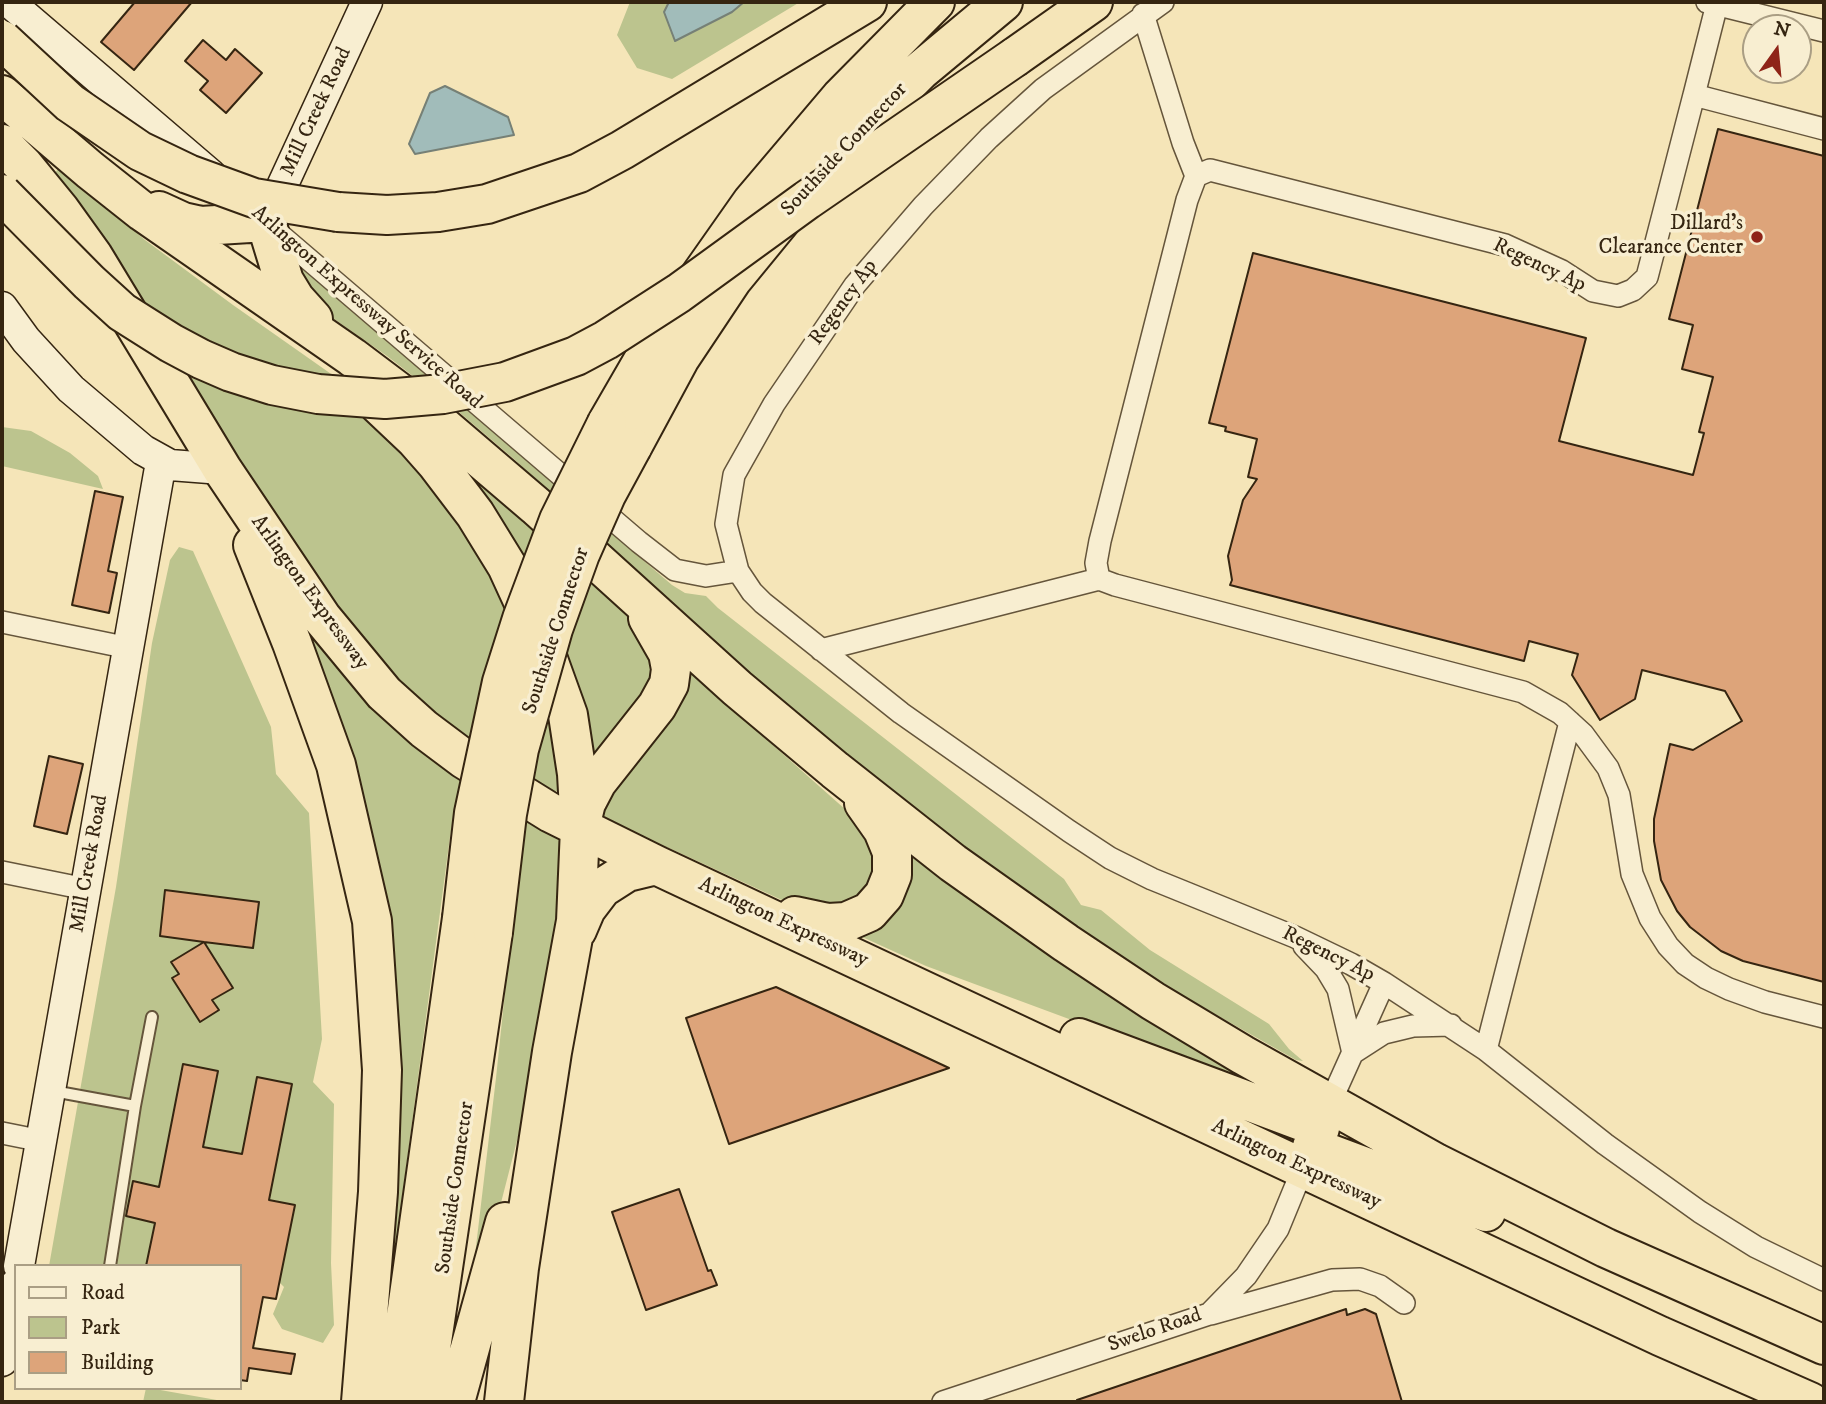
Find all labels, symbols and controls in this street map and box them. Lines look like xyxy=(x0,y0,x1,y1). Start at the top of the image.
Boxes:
north arrow xyxy=(1742,14,1812,84)
text: N xyxy=(1772,17,1793,43)
street label: Mill Creek Road xyxy=(276,44,358,180)
street label: Southside Connector xyxy=(777,78,913,222)
street label: Arlington Expressway Service Road xyxy=(245,201,487,415)
place label: Dillard's Clearance Center xyxy=(1599,212,1743,262)
marker: Dillard's Clearance Center xyxy=(1749,229,1765,245)
street label: Regency Ap xyxy=(1488,233,1590,299)
street label: Regency Ap xyxy=(804,255,884,351)
street label: Arlington Expressway xyxy=(245,511,373,675)
street label: Southside Connector xyxy=(518,545,596,717)
street label: Mill Creek Road xyxy=(66,793,114,935)
street label: Arlington Expressway xyxy=(694,873,872,973)
street label: Regency Ap xyxy=(1278,922,1378,988)
street label: Southside Connector xyxy=(431,1100,481,1276)
street label: Arlington Expressway xyxy=(1207,1115,1385,1215)
legend xyxy=(14,1264,242,1390)
text: Road xyxy=(81,1280,125,1306)
street label: Swelo Road xyxy=(1105,1303,1205,1359)
text: Park xyxy=(81,1315,120,1341)
text: Building xyxy=(81,1350,153,1376)

